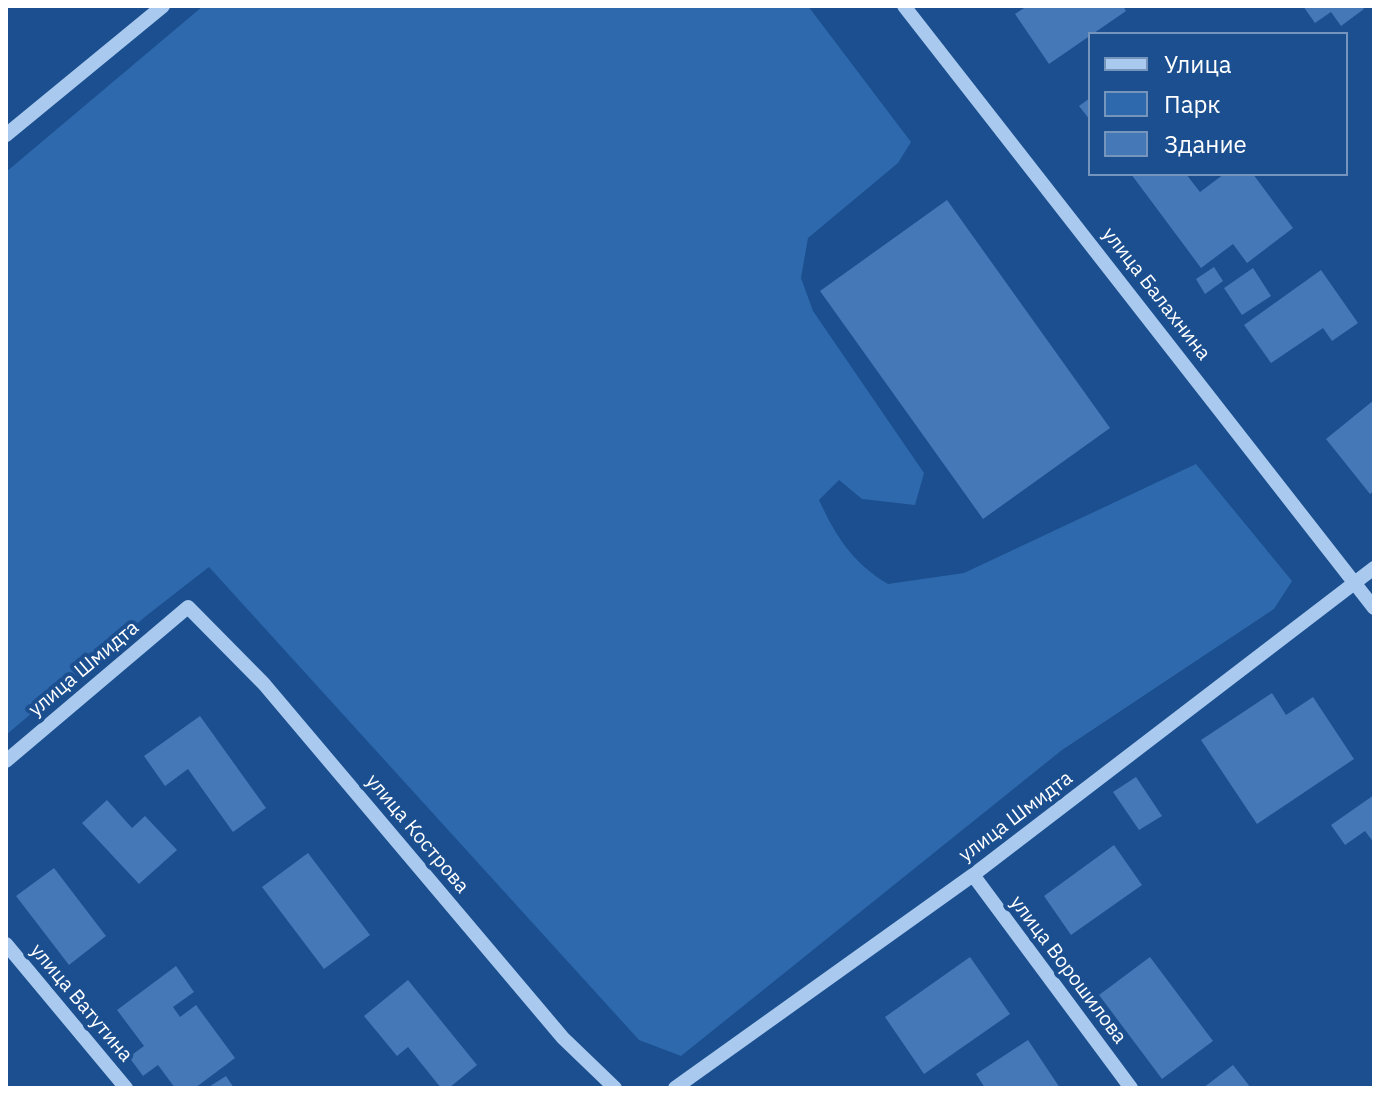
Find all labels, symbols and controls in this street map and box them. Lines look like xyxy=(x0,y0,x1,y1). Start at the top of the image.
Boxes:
legend xyxy=(1088,32,1348,176)
text: Улица xyxy=(1164,48,1232,80)
text: Парк xyxy=(1164,88,1221,120)
text: Здание xyxy=(1164,128,1247,160)
street label: улица Балахнина xyxy=(1097,223,1215,365)
street label: улица Шмидта xyxy=(24,616,144,722)
street label: улица Шмидта xyxy=(954,766,1078,868)
street label: улица Кострова xyxy=(360,770,474,898)
street label: улица Ворошилова xyxy=(1005,891,1131,1049)
street label: улица Ватутина xyxy=(25,939,137,1067)

